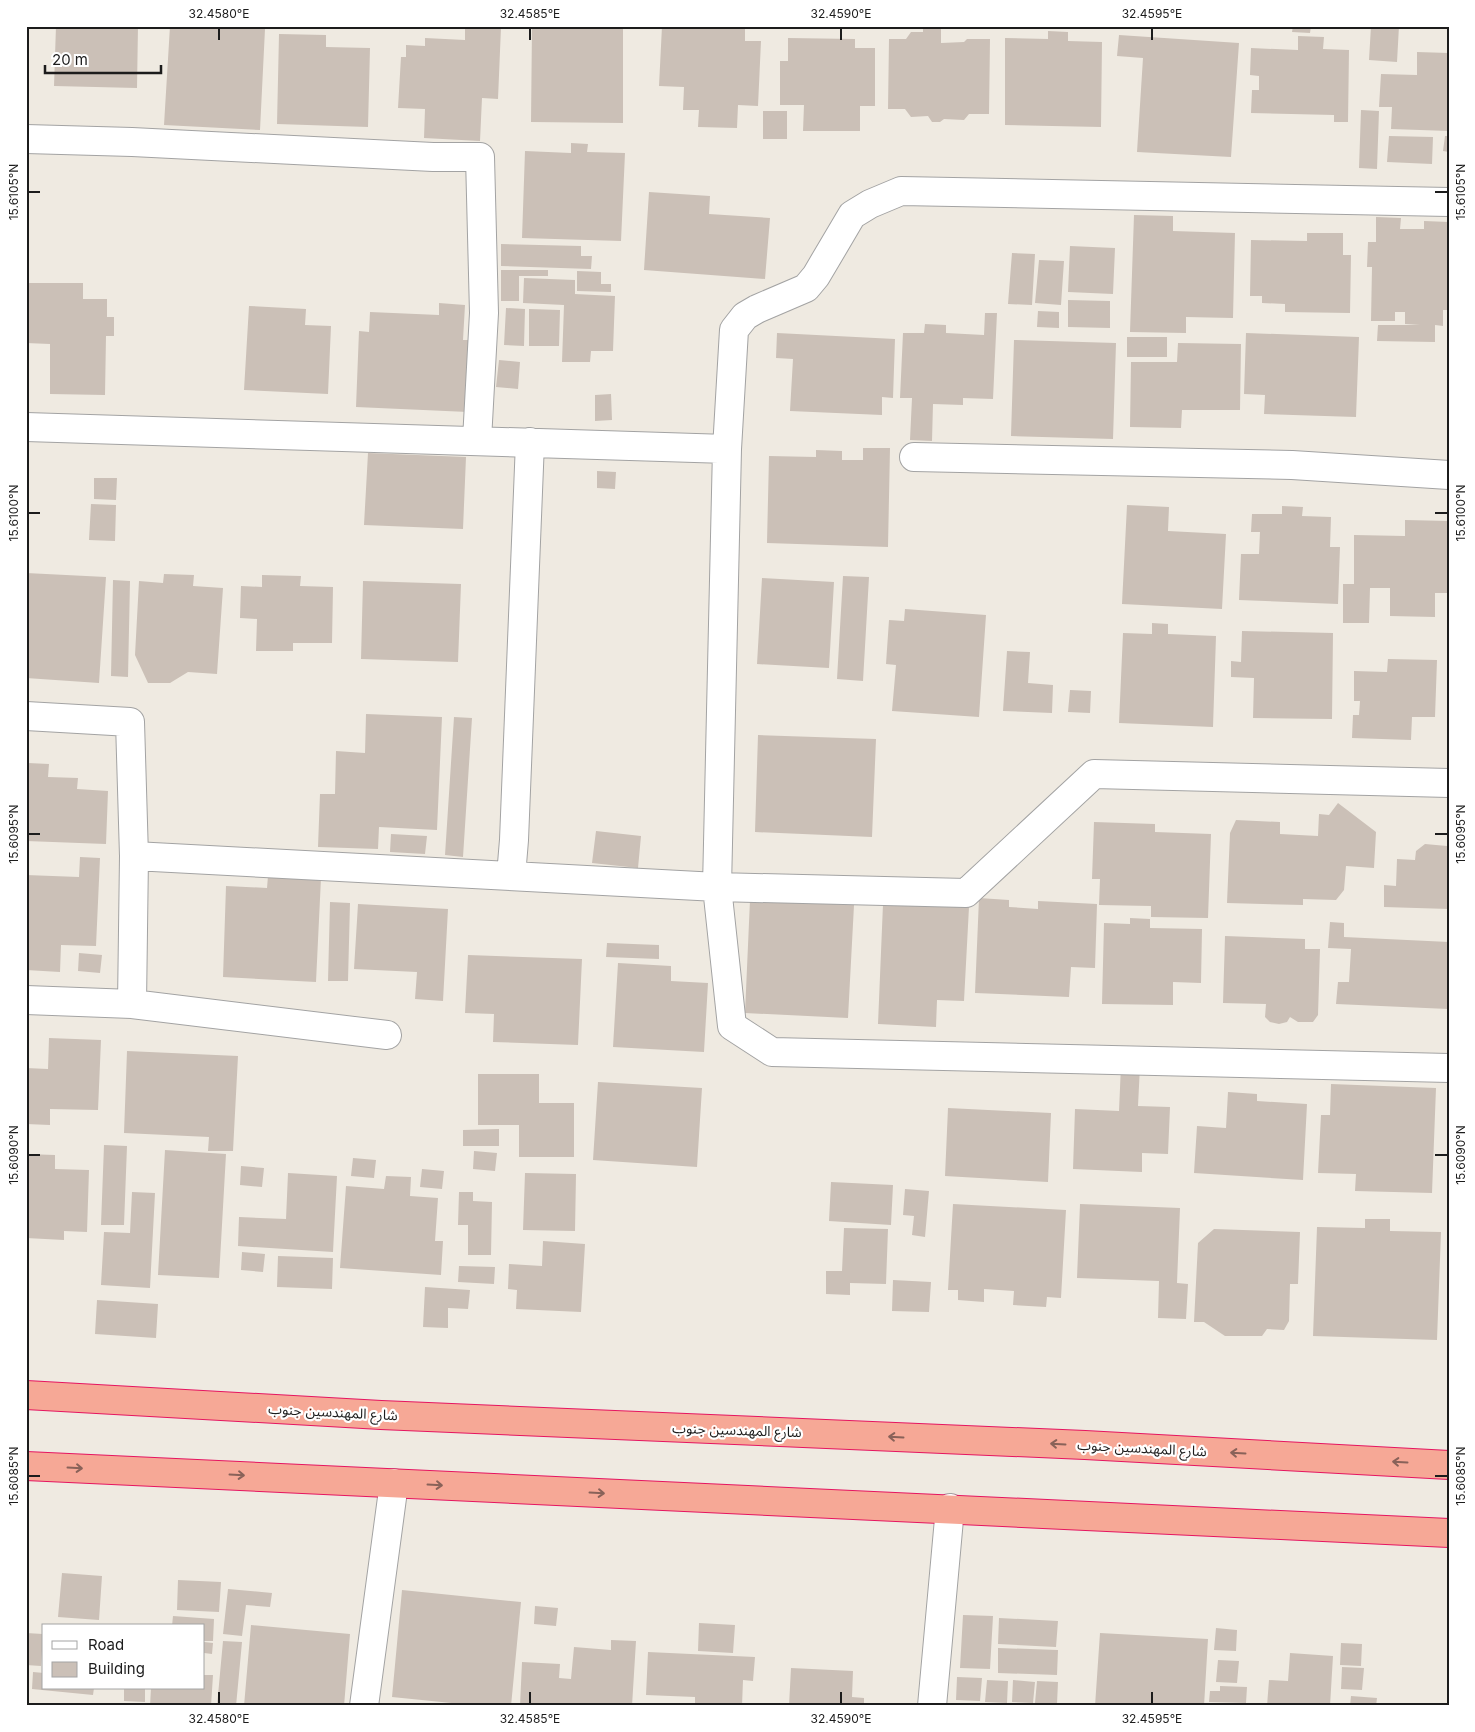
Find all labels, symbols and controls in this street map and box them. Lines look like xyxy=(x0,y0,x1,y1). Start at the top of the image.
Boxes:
text: 32.4580°E xyxy=(189,6,249,21)
text: 32.4585°E xyxy=(500,6,560,21)
text: 32.4590°E xyxy=(811,6,871,21)
text: 32.4595°E xyxy=(1122,6,1182,21)
scale bar xyxy=(45,42,161,74)
text: 20 m xyxy=(52,50,88,69)
text: 15.6105°N xyxy=(6,164,21,220)
text: 15.6105°N xyxy=(1453,164,1468,220)
text: 15.6100°N xyxy=(6,485,21,541)
text: 15.6100°N xyxy=(1453,485,1468,541)
text: 15.6095°N xyxy=(6,804,21,864)
text: 15.6095°N xyxy=(1453,804,1468,864)
text: 15.6090°N xyxy=(6,1125,21,1185)
text: 15.6090°N xyxy=(1453,1125,1468,1185)
street label: شارع المهندسين جنوب xyxy=(268,1400,398,1426)
street label: شارع المهندسين جنوب xyxy=(672,1419,802,1443)
one-way arrow xyxy=(888,1432,904,1442)
street label: شارع المهندسين جنوب xyxy=(1077,1436,1207,1462)
one-way arrow xyxy=(1050,1440,1066,1449)
text: 15.6085°N xyxy=(6,1446,21,1506)
text: 15.6085°N xyxy=(1453,1446,1468,1506)
one-way arrow xyxy=(1230,1449,1246,1458)
one-way arrow xyxy=(1392,1458,1408,1467)
one-way arrow xyxy=(66,1463,83,1473)
one-way arrow xyxy=(229,1471,245,1480)
one-way arrow xyxy=(426,1480,442,1489)
one-way arrow xyxy=(589,1489,605,1498)
legend xyxy=(42,1624,205,1690)
text: Road xyxy=(88,1635,124,1654)
text: Building xyxy=(88,1659,145,1678)
text: 32.4580°E xyxy=(189,1711,249,1726)
text: 32.4585°E xyxy=(500,1711,560,1726)
text: 32.4590°E xyxy=(811,1711,871,1726)
text: 32.4595°E xyxy=(1122,1711,1182,1726)

